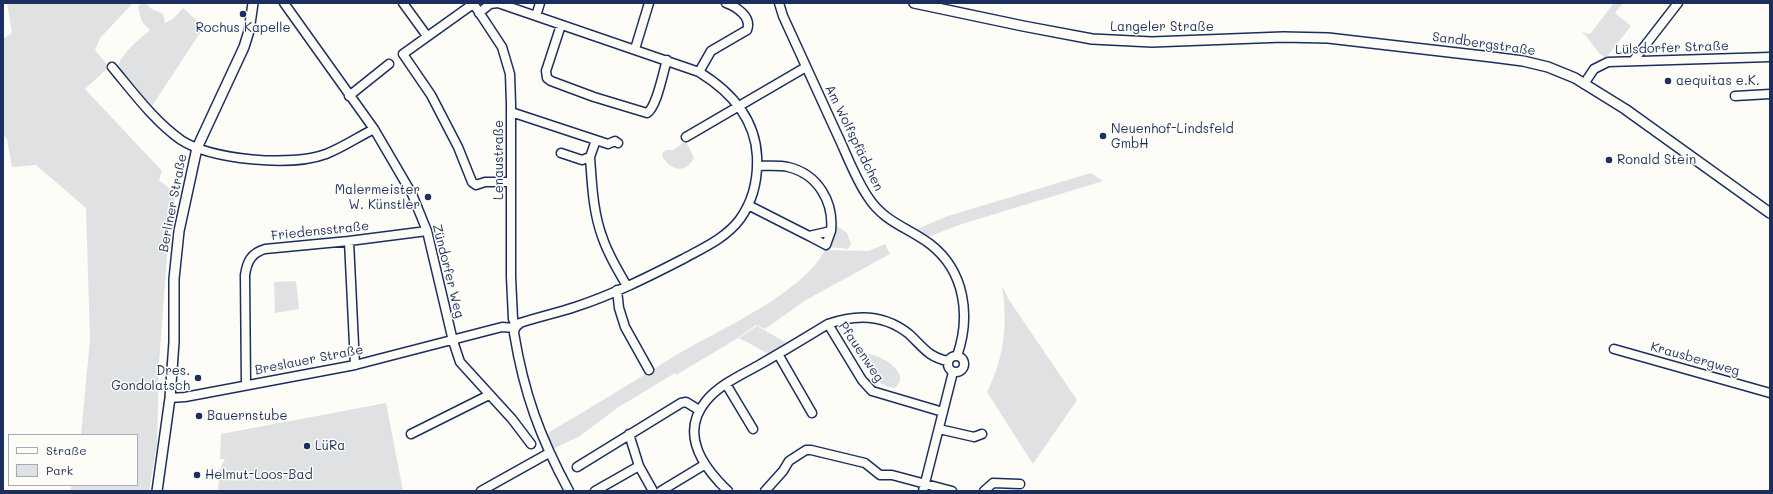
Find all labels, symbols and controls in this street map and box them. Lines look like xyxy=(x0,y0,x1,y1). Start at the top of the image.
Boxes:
marker: Rochus Kapelle xyxy=(238,9,248,19)
street label: Langeler Straße xyxy=(1110,19,1214,35)
place label: Rochus Kapelle xyxy=(195,20,291,36)
street label: Sandbergstraße xyxy=(1431,29,1537,59)
street label: Lülsdorfer Straße xyxy=(1615,38,1729,58)
place label: aequitas e.K. xyxy=(1676,73,1759,89)
marker: aequitas e.K. xyxy=(1663,76,1673,86)
street label: Am Wolfspfädchen xyxy=(821,82,887,194)
street label: Lenaustraße xyxy=(491,120,507,200)
place label: Neuenhof-Lindsfeld GmbH xyxy=(1111,121,1234,152)
marker: Neuenhof-Lindsfeld GmbH xyxy=(1098,131,1108,141)
place label: Ronald Stein xyxy=(1617,152,1696,168)
street label: Berliner Straße xyxy=(156,153,190,253)
marker: Ronald Stein xyxy=(1604,155,1614,165)
place label: Malermeister W. Künstler xyxy=(335,182,420,213)
marker: Malermeister W. Künstler xyxy=(423,192,433,202)
street label: Friedensstraße xyxy=(270,218,370,244)
street label: Zündorfer Weg xyxy=(429,222,467,320)
street label: Pfauenweg xyxy=(835,319,887,385)
street label: Krausbergweg xyxy=(1649,339,1741,379)
street label: Breslauer Straße xyxy=(253,342,365,378)
place label: Dres. Gondolatsch xyxy=(111,363,190,394)
marker: Dres. Gondolatsch xyxy=(193,373,203,383)
place label: Bauernstube xyxy=(207,408,288,424)
marker: Bauernstube xyxy=(194,411,204,421)
legend xyxy=(8,434,138,486)
place label: LüRa xyxy=(315,438,345,454)
marker: LüRa xyxy=(302,441,312,451)
text: Straße xyxy=(46,442,87,458)
text: Park xyxy=(46,462,73,478)
place label: Helmut-Loos-Bad xyxy=(205,467,313,483)
marker: Helmut-Loos-Bad xyxy=(192,470,202,480)

